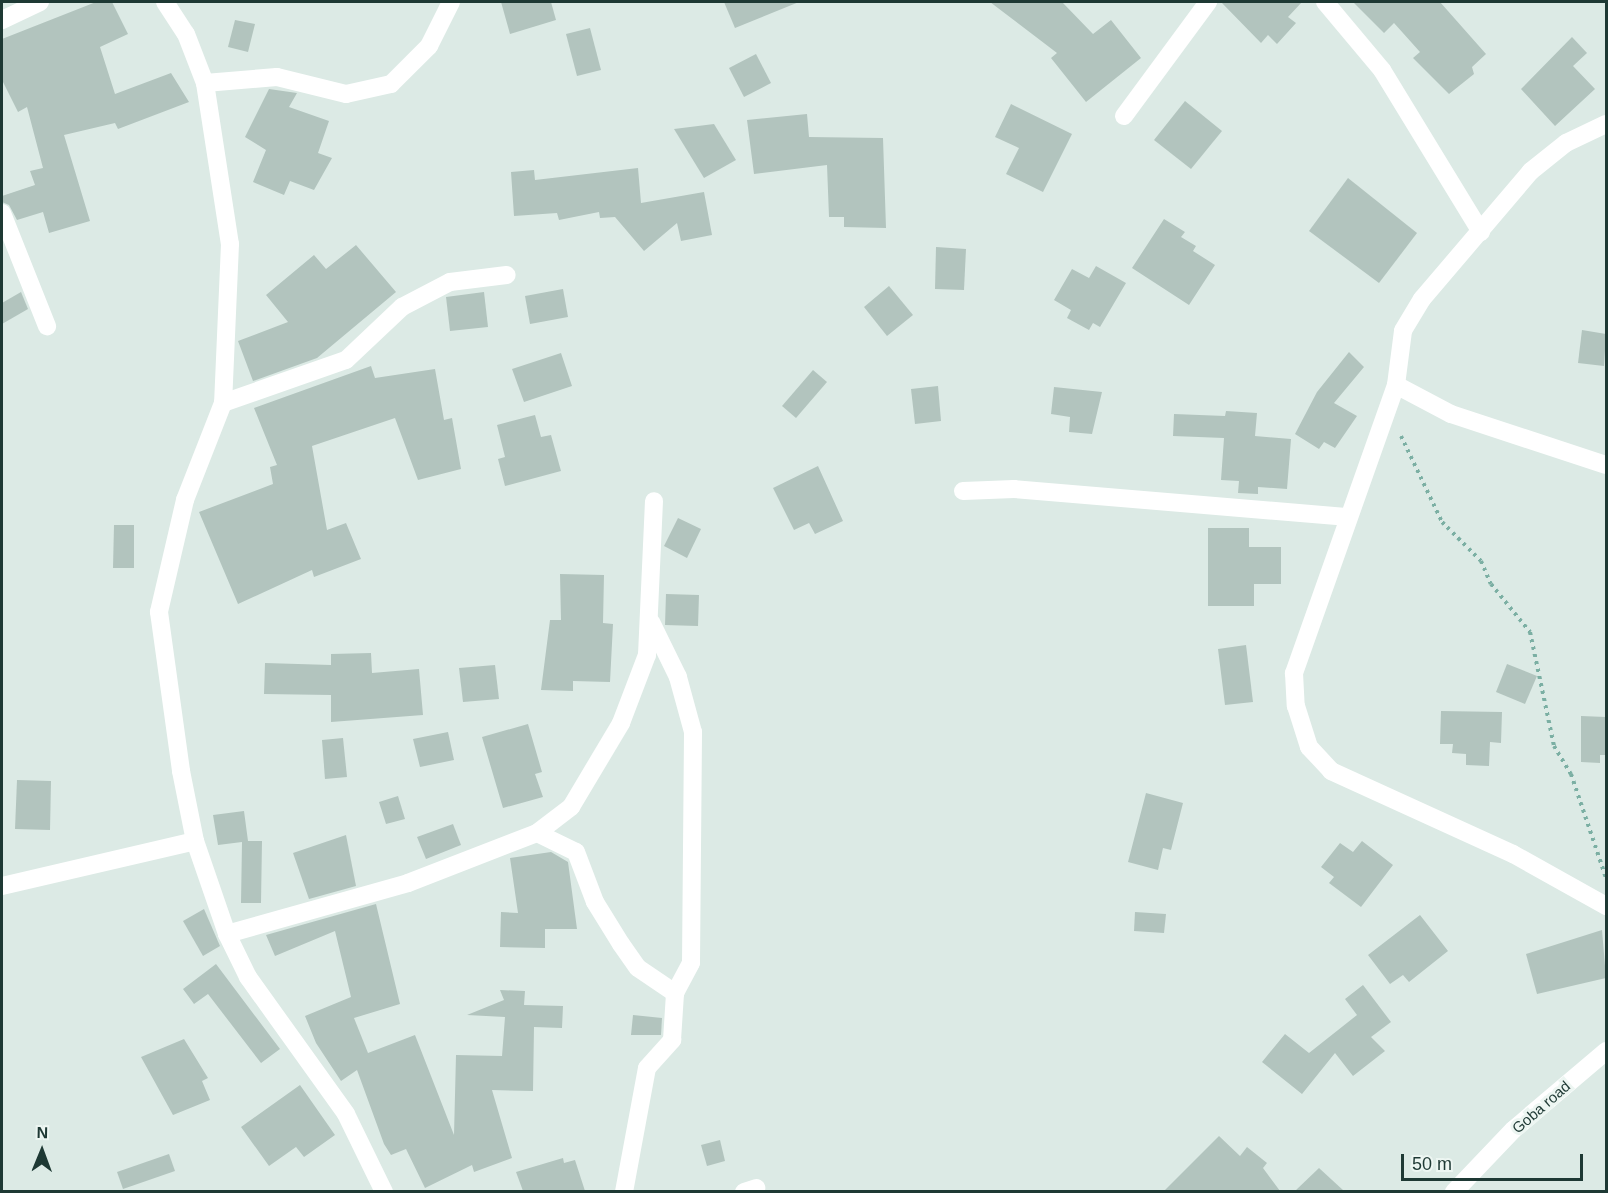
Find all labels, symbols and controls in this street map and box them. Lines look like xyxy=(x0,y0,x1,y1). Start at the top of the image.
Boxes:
street label: Goba road xyxy=(1508,1077,1574,1137)
north arrow xyxy=(12,1121,72,1181)
text: N xyxy=(36,1124,48,1141)
scale bar xyxy=(1404,1142,1586,1180)
text: 50 m xyxy=(1412,1154,1452,1174)

